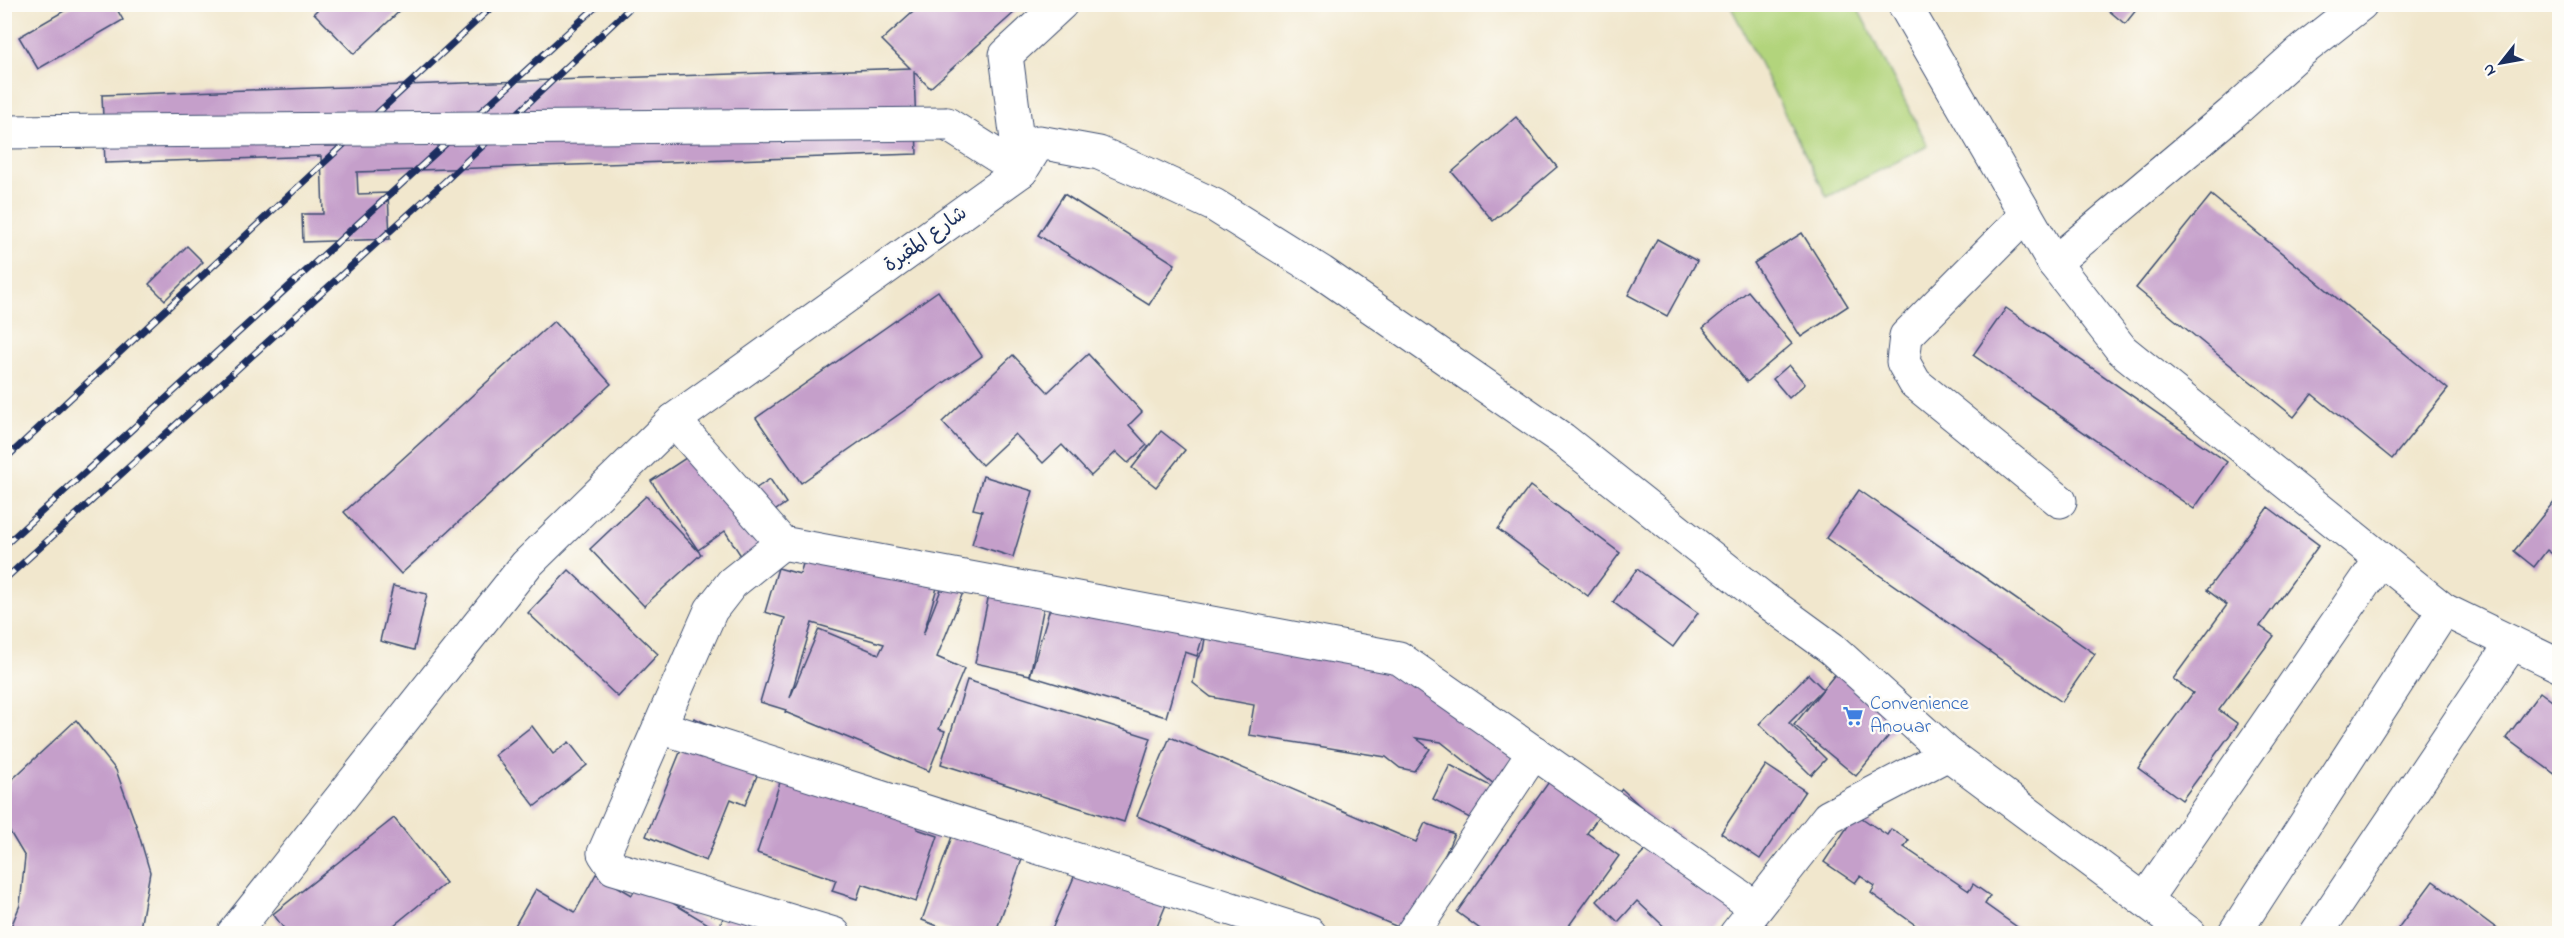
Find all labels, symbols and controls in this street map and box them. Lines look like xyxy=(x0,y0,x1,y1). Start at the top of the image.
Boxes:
north arrow xyxy=(2471,33,2531,93)
text: N xyxy=(2477,59,2503,81)
street label: شارع المقبرة xyxy=(878,200,974,280)
place label: Convenience Anouar xyxy=(1870,690,1969,742)
supermarket icon: Convenience Anouar xyxy=(1841,704,1865,728)

